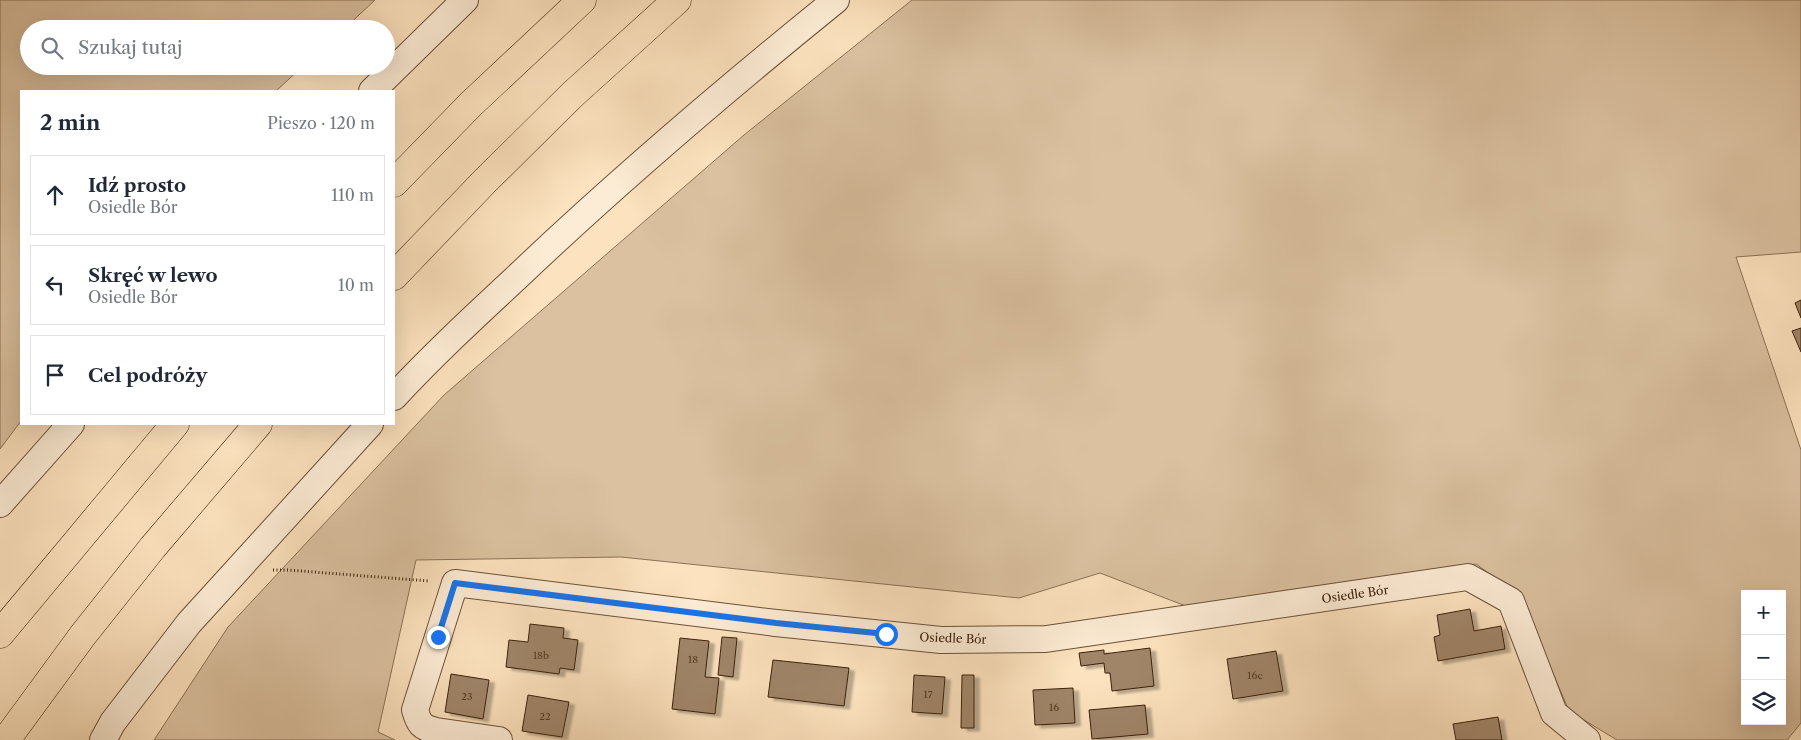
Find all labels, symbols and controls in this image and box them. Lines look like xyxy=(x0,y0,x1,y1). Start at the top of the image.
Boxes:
search box xyxy=(20,20,395,75)
icon: search xyxy=(38,34,66,62)
text: Szukaj tutaj xyxy=(78,36,182,59)
text: 2 min xyxy=(40,110,100,135)
text: Pieszo · 120 m xyxy=(267,113,375,133)
text: Idź prosto xyxy=(88,174,186,197)
icon: ahead xyxy=(41,181,69,209)
text: 110 m xyxy=(331,185,374,205)
text: Osiedle Bór xyxy=(88,197,178,217)
text: Skręć w lewo xyxy=(88,264,218,287)
icon: left xyxy=(41,271,69,299)
text: 10 m xyxy=(338,275,374,295)
text: Osiedle Bór xyxy=(88,287,178,307)
icon: arrive xyxy=(41,361,69,389)
text: Cel podróży xyxy=(88,364,207,387)
street label: Osiedle Bór xyxy=(1321,582,1389,606)
map controls xyxy=(1741,590,1786,725)
button: + xyxy=(1741,590,1786,635)
route start xyxy=(875,623,898,646)
route end xyxy=(427,626,450,649)
street label: Osiedle Bór xyxy=(919,629,987,647)
button: − xyxy=(1741,635,1786,680)
house number: 18b xyxy=(533,649,549,662)
house number: 18 xyxy=(688,653,698,666)
house number: 16c xyxy=(1247,669,1263,682)
button: layers xyxy=(1741,680,1786,725)
house number: 17 xyxy=(923,688,933,701)
house number: 23 xyxy=(461,690,473,703)
house number: 16 xyxy=(1049,701,1059,714)
house number: 22 xyxy=(539,710,551,723)

